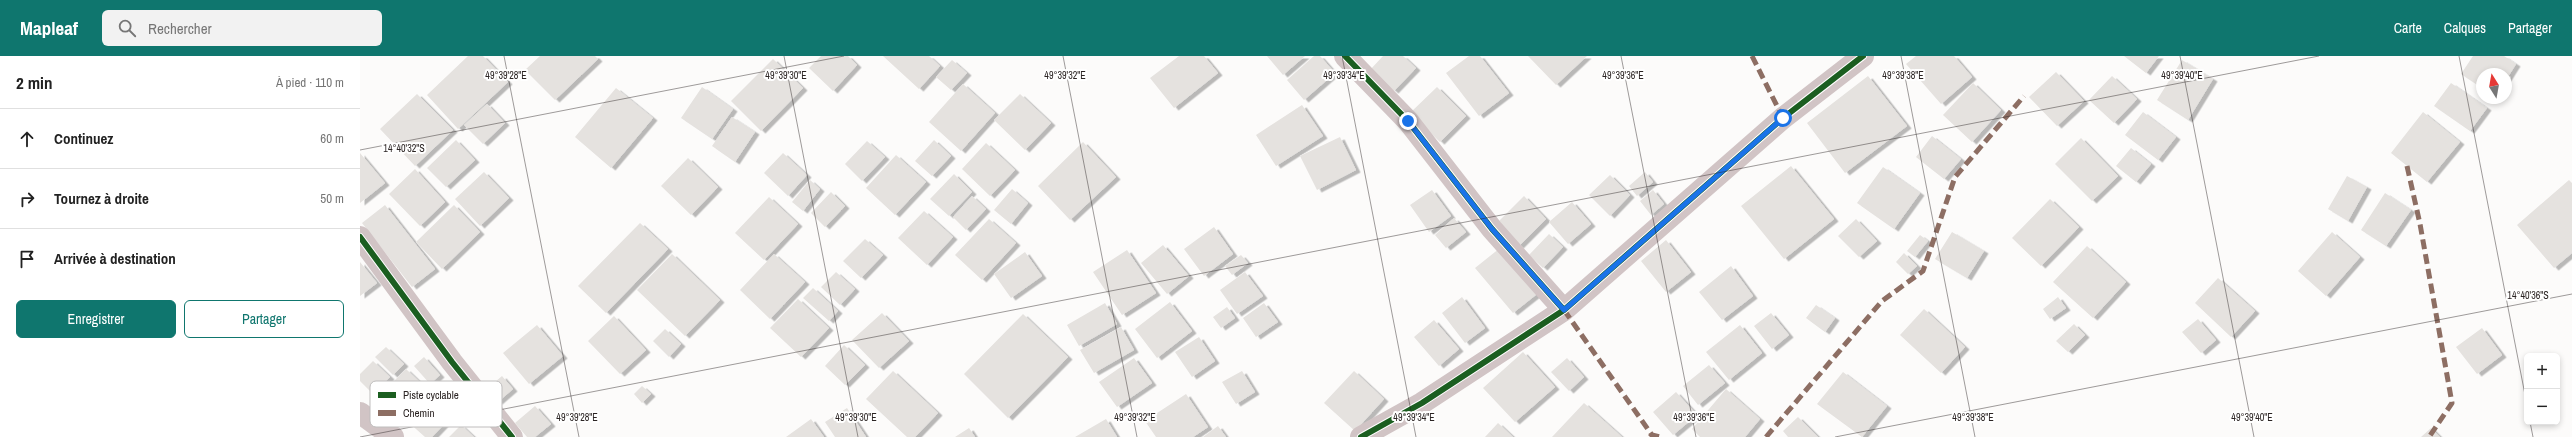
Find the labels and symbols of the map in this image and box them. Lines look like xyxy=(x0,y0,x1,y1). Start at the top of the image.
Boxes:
north arrow xyxy=(2476,68,2512,104)
text: 49°39'28"E xyxy=(485,69,527,82)
text: 49°39'30"E xyxy=(765,69,807,82)
text: 49°39'32"E xyxy=(1044,69,1086,82)
text: 49°39'34"E xyxy=(1323,69,1365,82)
text: 49°39'36"E xyxy=(1602,69,1644,82)
text: 49°39'38"E xyxy=(1882,69,1924,82)
text: 49°39'40"E xyxy=(2161,69,2203,82)
route start xyxy=(1774,109,1792,127)
route end xyxy=(1399,112,1417,130)
text: 14°40'32"S xyxy=(383,142,425,155)
text: 14°40'36"S xyxy=(2507,289,2549,302)
legend xyxy=(370,381,502,427)
text: Piste cyclable xyxy=(403,388,459,402)
text: Chemin xyxy=(403,406,435,420)
text: 49°39'28"E xyxy=(556,411,598,424)
text: 49°39'30"E xyxy=(835,411,877,424)
text: 49°39'32"E xyxy=(1114,411,1156,424)
text: 49°39'34"E xyxy=(1393,411,1435,424)
text: 49°39'36"E xyxy=(1673,411,1715,424)
text: 49°39'38"E xyxy=(1952,411,1994,424)
text: 49°39'40"E xyxy=(2231,411,2273,424)

